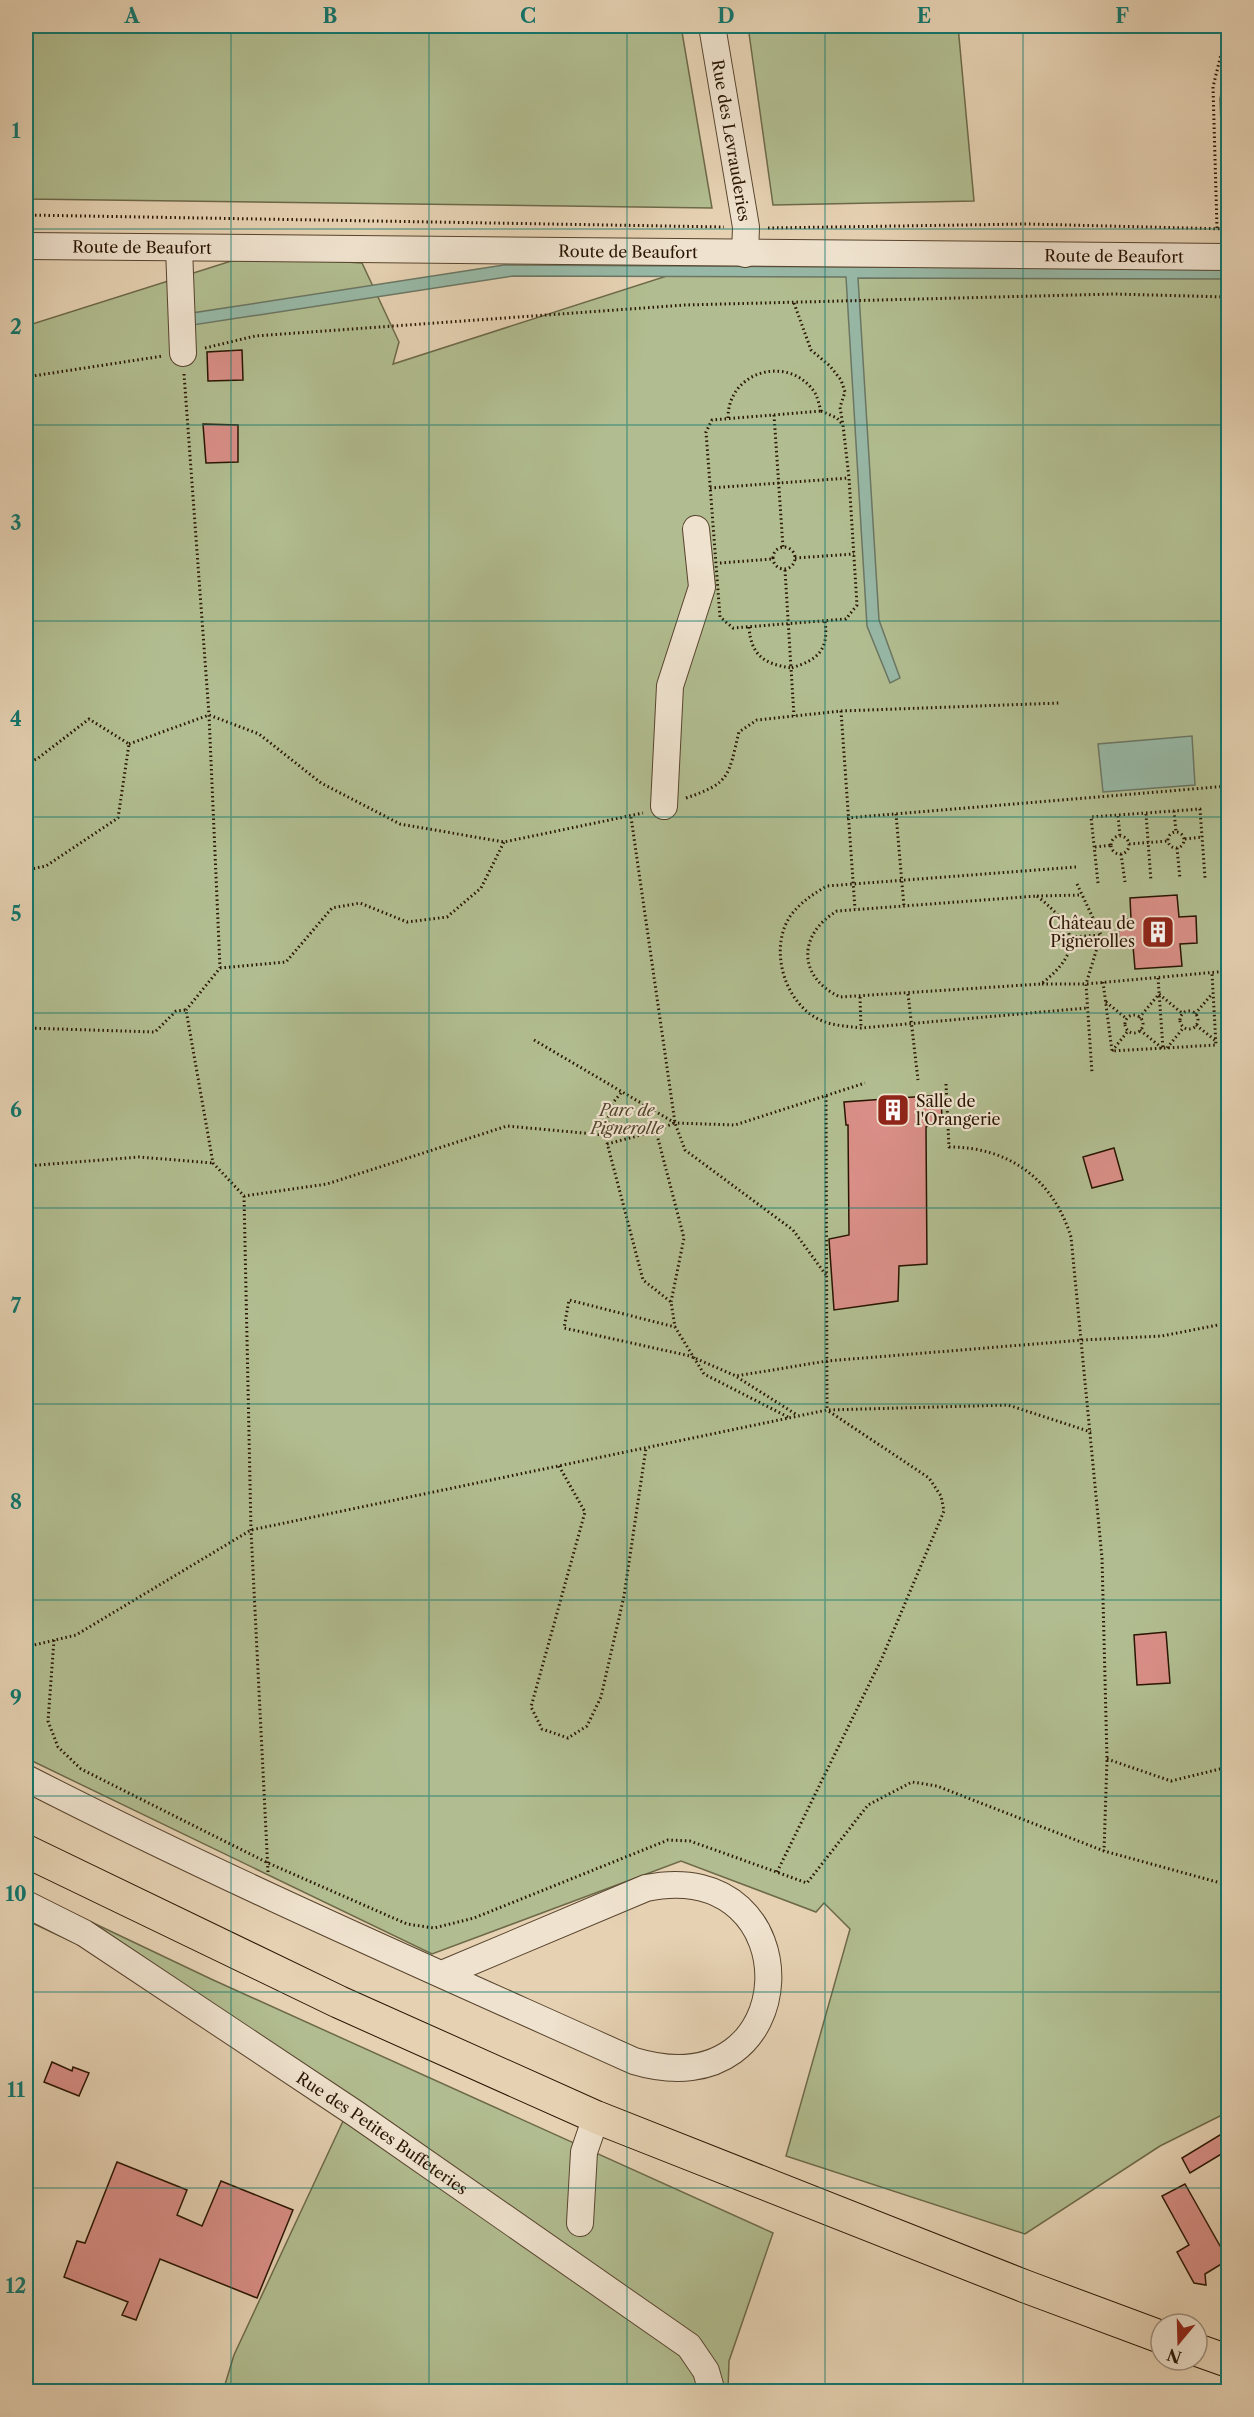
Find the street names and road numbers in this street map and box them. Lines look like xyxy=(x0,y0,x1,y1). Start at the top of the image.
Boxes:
street label: Rue des Levrauderies xyxy=(708,58,755,223)
street label: Route de Beaufort xyxy=(72,236,212,258)
street label: Route de Beaufort xyxy=(558,241,698,262)
street label: Route de Beaufort xyxy=(1044,245,1184,267)
street label: Rue des Petites Buffeteries xyxy=(293,2067,472,2199)

